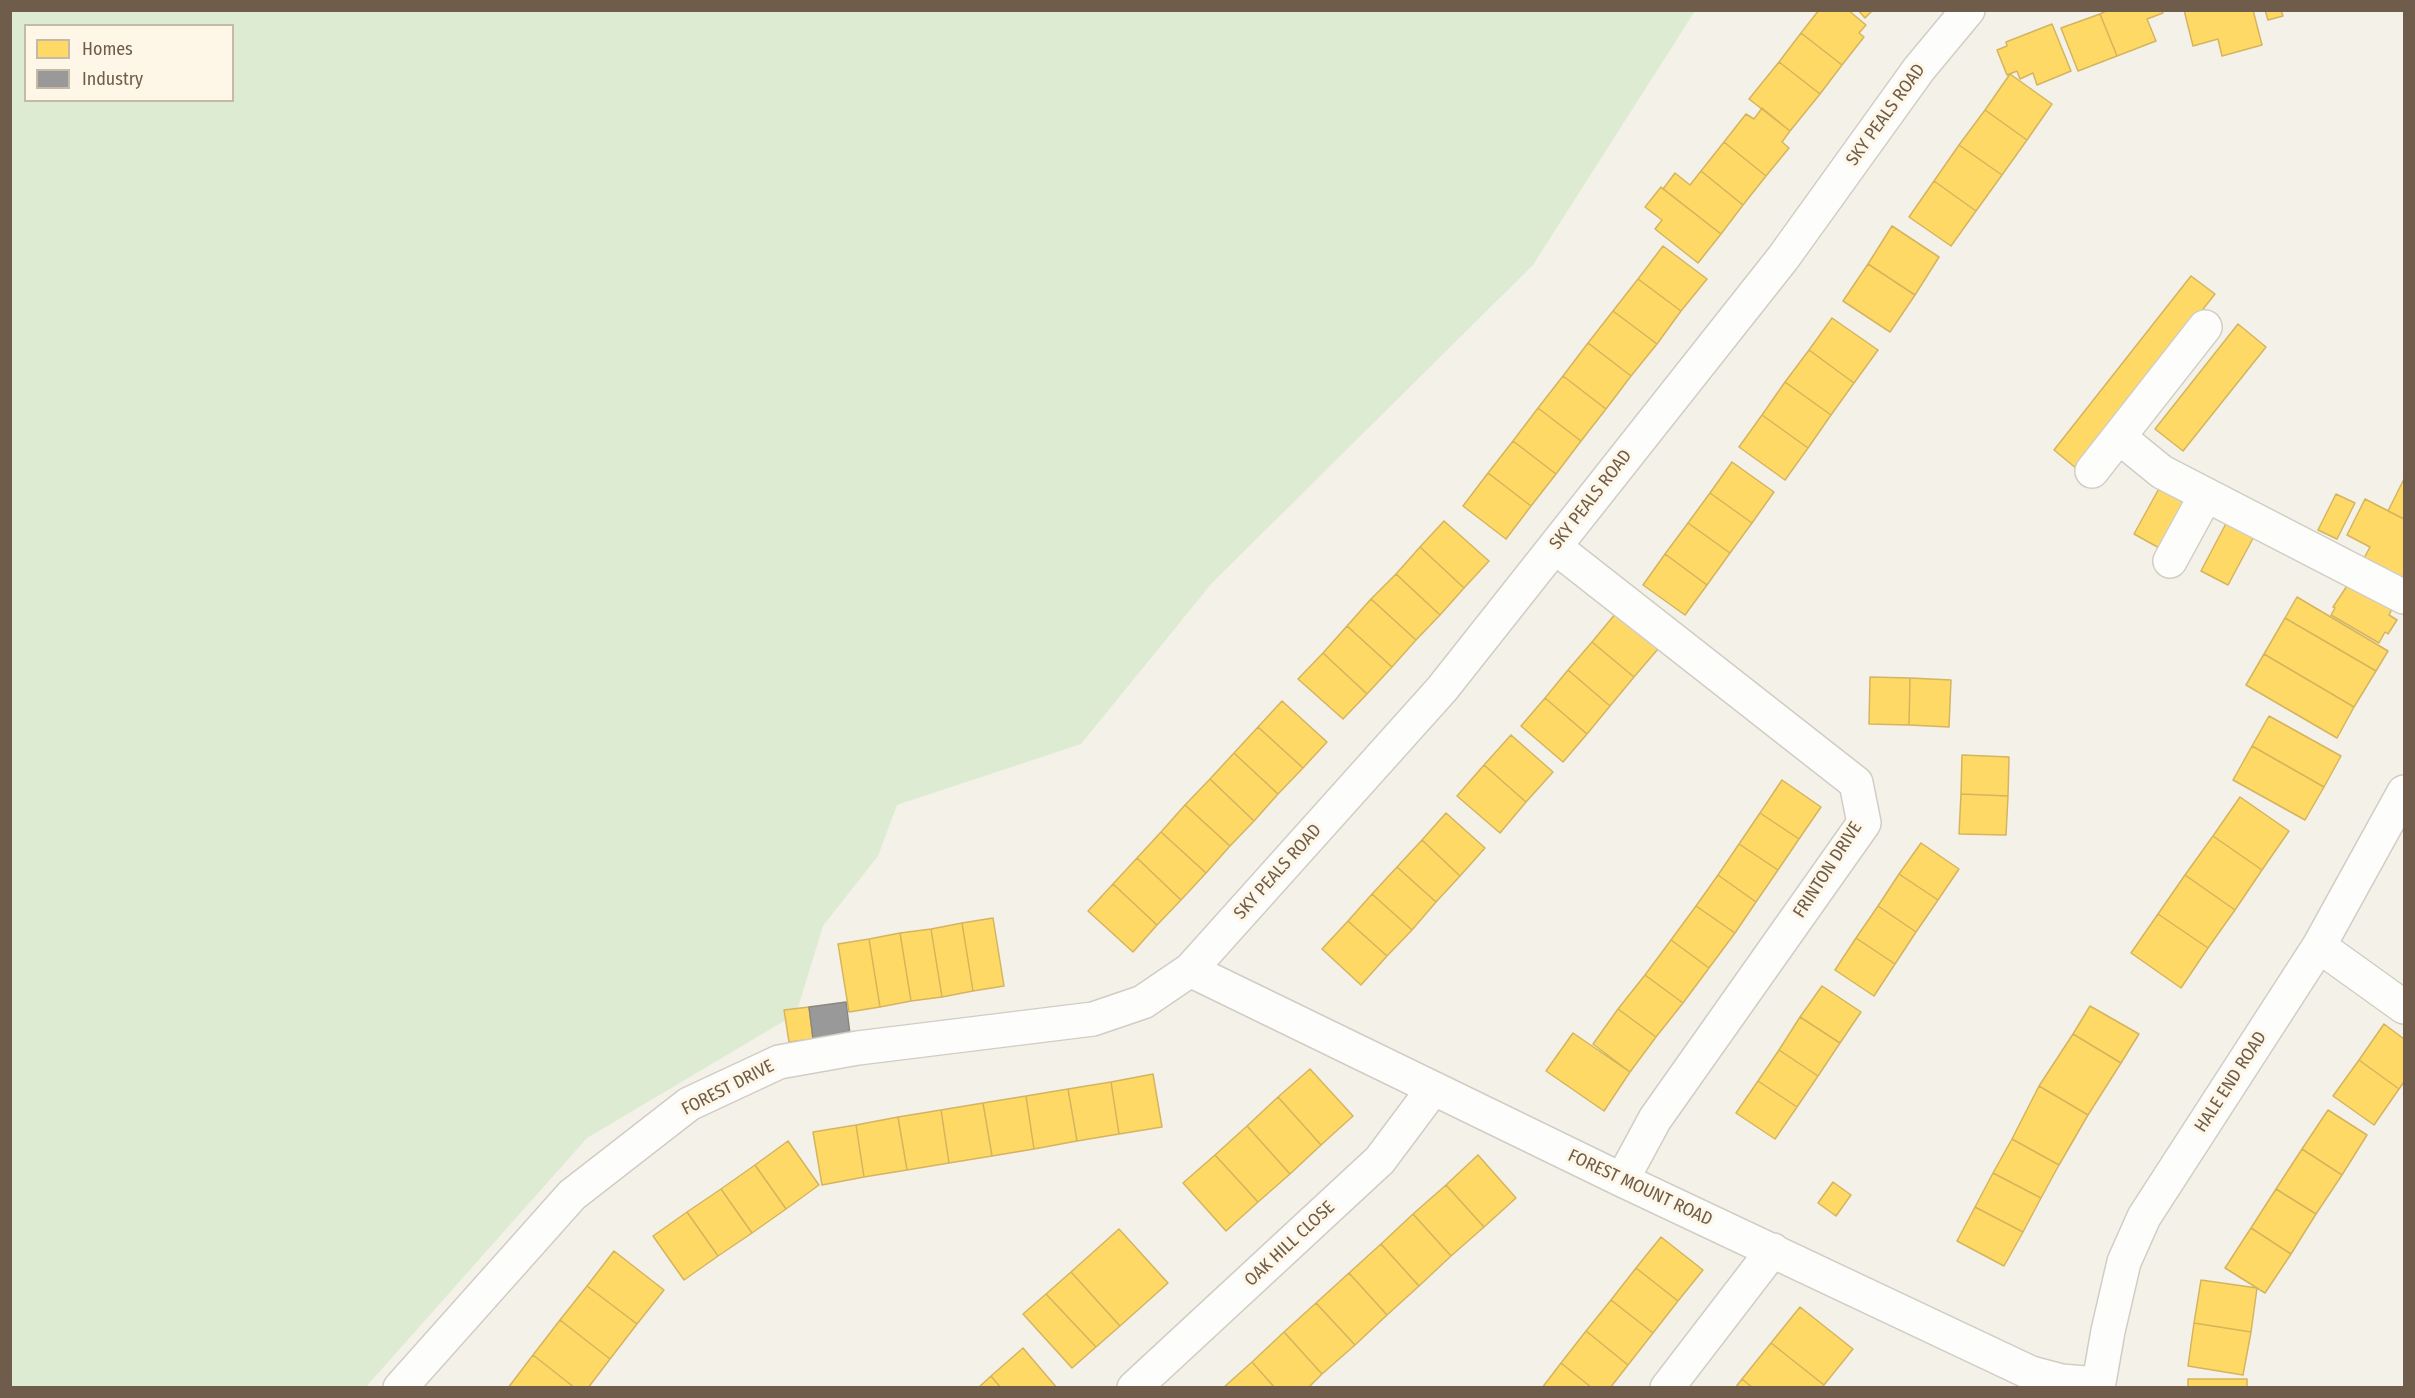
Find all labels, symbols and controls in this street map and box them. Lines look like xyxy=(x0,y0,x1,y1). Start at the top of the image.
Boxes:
legend xyxy=(24,24,234,102)
text: Homes xyxy=(82,38,133,60)
street label: SKY PEALS ROAD xyxy=(1842,60,1930,170)
text: Industry xyxy=(82,68,143,90)
street label: SKY PEALS ROAD xyxy=(1545,446,1637,554)
street label: FRINTON DRIVE xyxy=(1789,818,1867,922)
street label: SKY PEALS ROAD xyxy=(1230,820,1326,924)
street label: HALE END ROAD xyxy=(2190,1028,2272,1136)
street label: FOREST DRIVE xyxy=(678,1056,778,1120)
street label: FOREST MOUNT ROAD xyxy=(1564,1145,1716,1231)
street label: OAK HILL CLOSE xyxy=(1241,1197,1339,1291)

